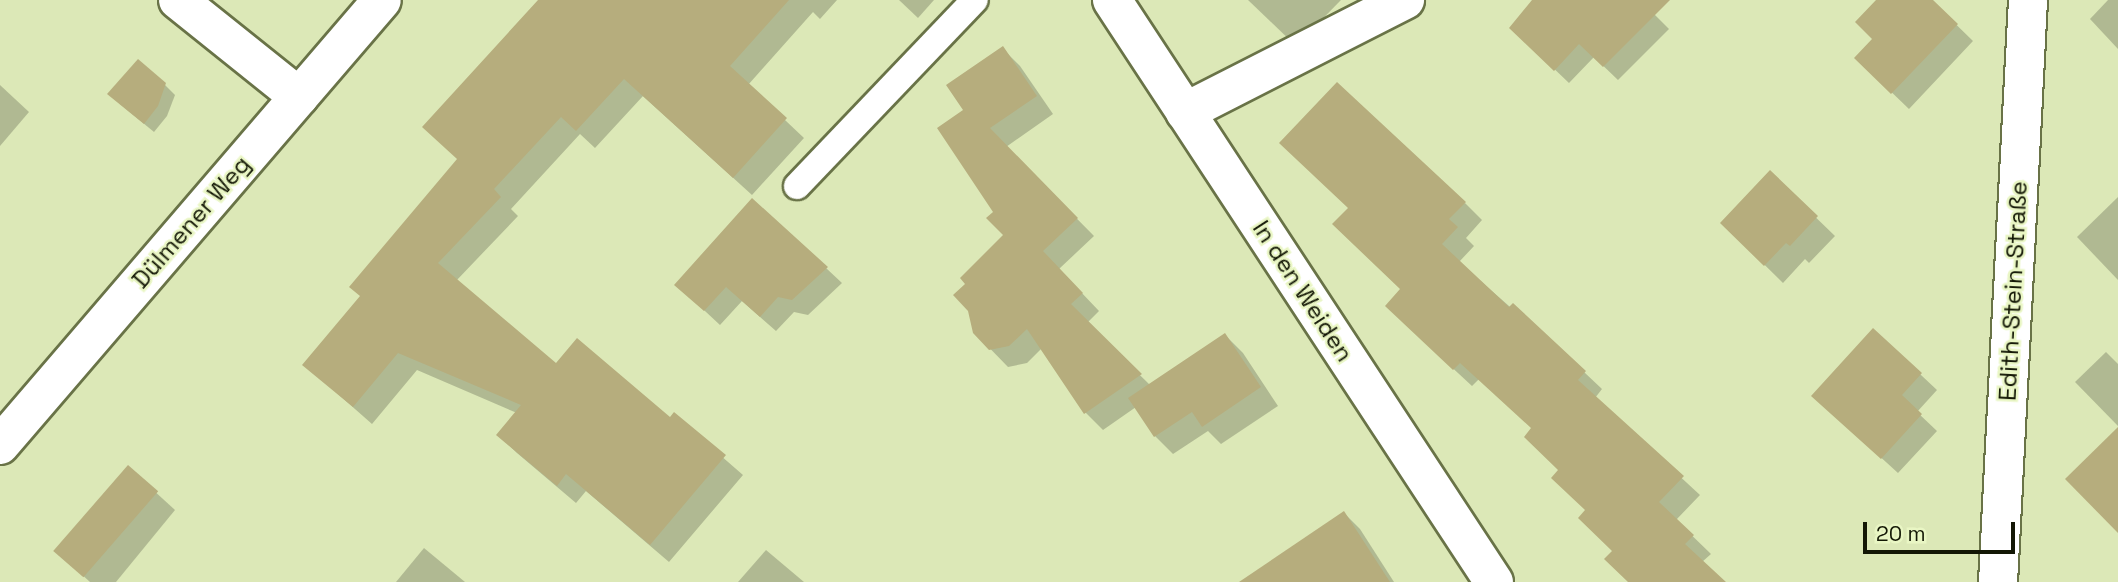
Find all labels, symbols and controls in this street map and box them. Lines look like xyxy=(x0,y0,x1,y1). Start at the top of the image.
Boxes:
street label: Dülmener Weg xyxy=(126,150,256,294)
street label: Edith-Stein-Straße xyxy=(1993,180,2033,402)
street label: In den Weiden xyxy=(1247,215,1359,367)
scale bar xyxy=(1866,508,2018,552)
text: 20 m xyxy=(1876,520,1926,547)

